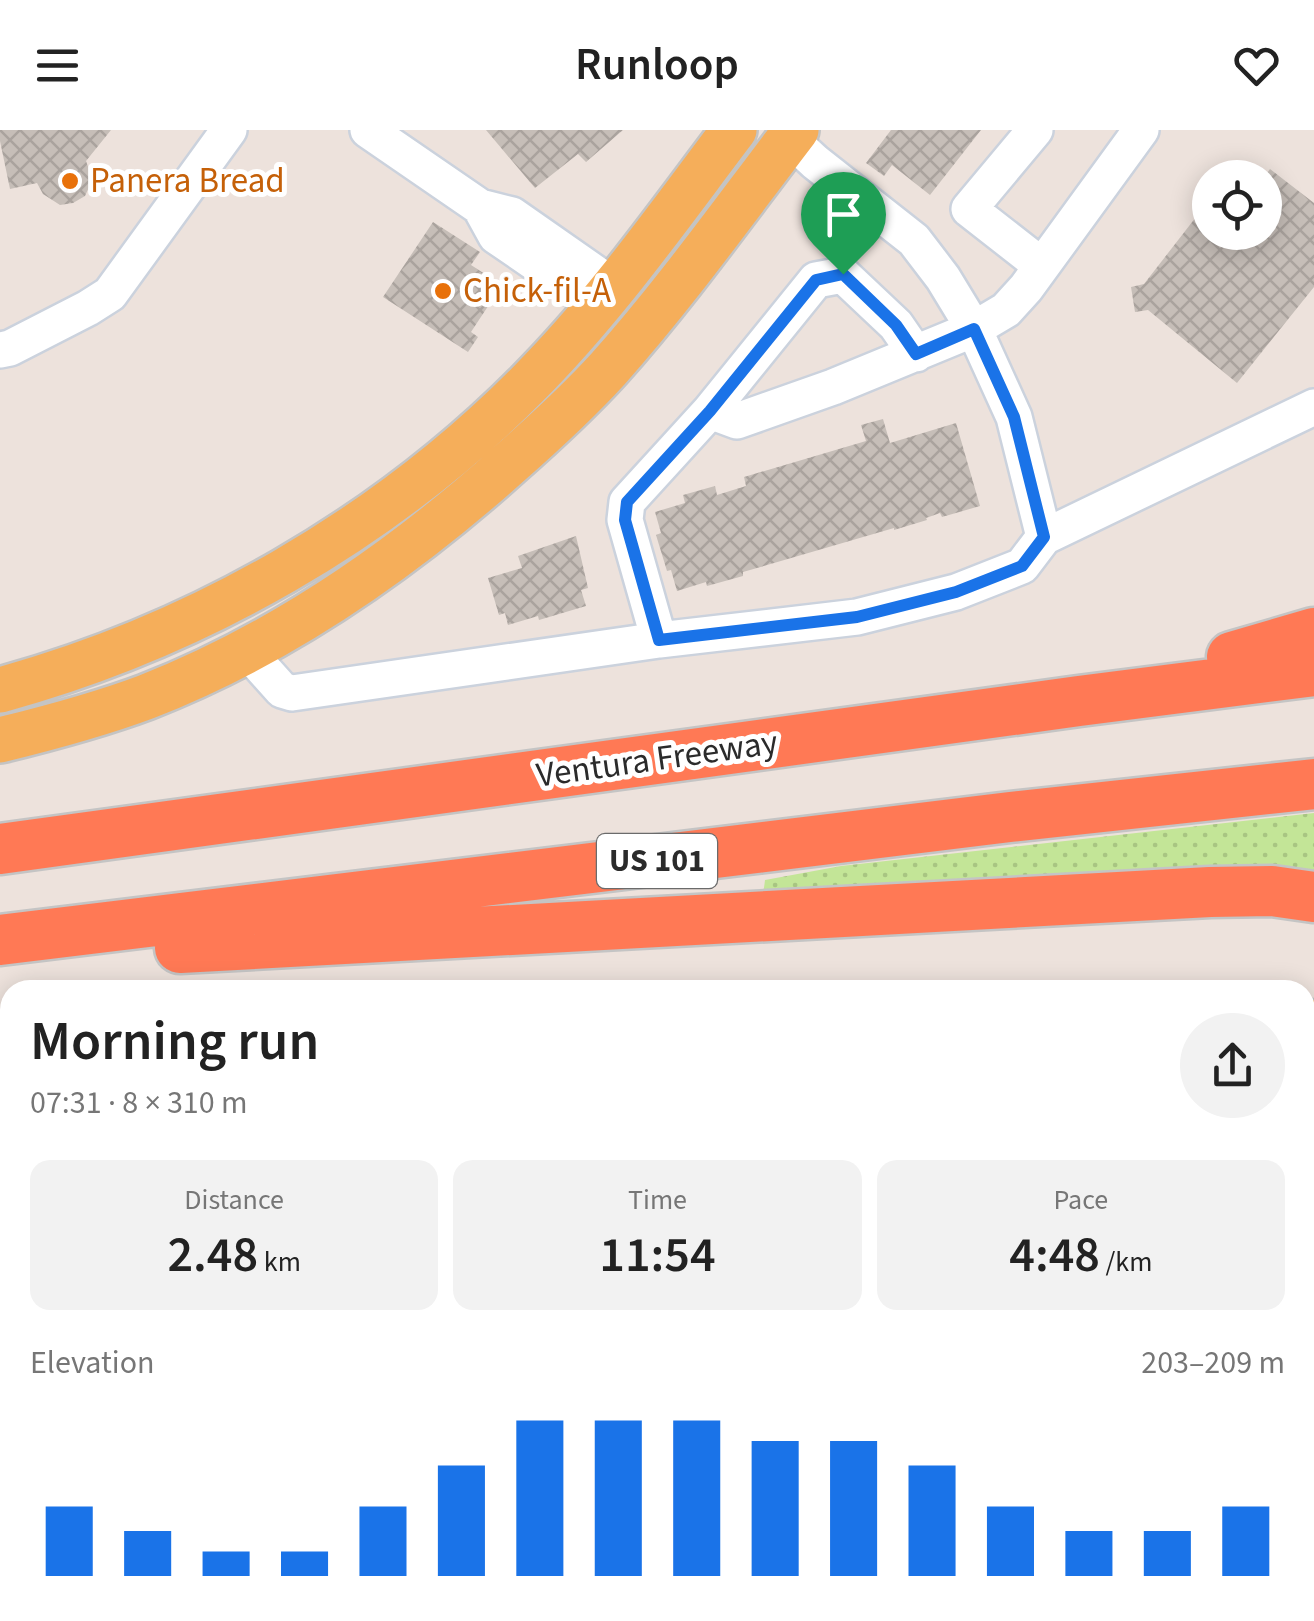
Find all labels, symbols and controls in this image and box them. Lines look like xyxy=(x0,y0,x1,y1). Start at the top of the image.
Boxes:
text: Runloop xyxy=(575,33,739,97)
icon: menu xyxy=(30,38,85,93)
icon: heart xyxy=(1229,38,1284,93)
place label: Panera Bread xyxy=(90,156,285,206)
map controls xyxy=(1192,160,1282,250)
button: locate xyxy=(1192,160,1282,250)
marker: Panera Bread xyxy=(59,170,81,192)
pin xyxy=(801,172,886,275)
icon: arrive xyxy=(816,187,871,242)
place label: Chick-fil-A xyxy=(463,266,611,316)
marker: Chick-fil-A xyxy=(432,280,454,302)
street label: Ventura Freeway xyxy=(533,717,781,801)
road number: US 101 xyxy=(597,834,717,888)
text: Morning run xyxy=(30,1003,319,1081)
button: share xyxy=(1180,1013,1285,1118)
text: 07:31 · 8 × 310 m xyxy=(30,1080,248,1126)
text: Distance xyxy=(184,1180,284,1220)
text: Time xyxy=(628,1180,687,1220)
text: Pace xyxy=(1053,1180,1108,1220)
text: 2.48 xyxy=(167,1220,258,1291)
text: 11:54 xyxy=(599,1220,716,1291)
text: 4:48 xyxy=(1009,1220,1100,1291)
text: km xyxy=(258,1242,301,1282)
text: /km xyxy=(1100,1242,1152,1282)
text: Elevation xyxy=(30,1340,155,1386)
text: 203–209 m xyxy=(1141,1340,1285,1386)

